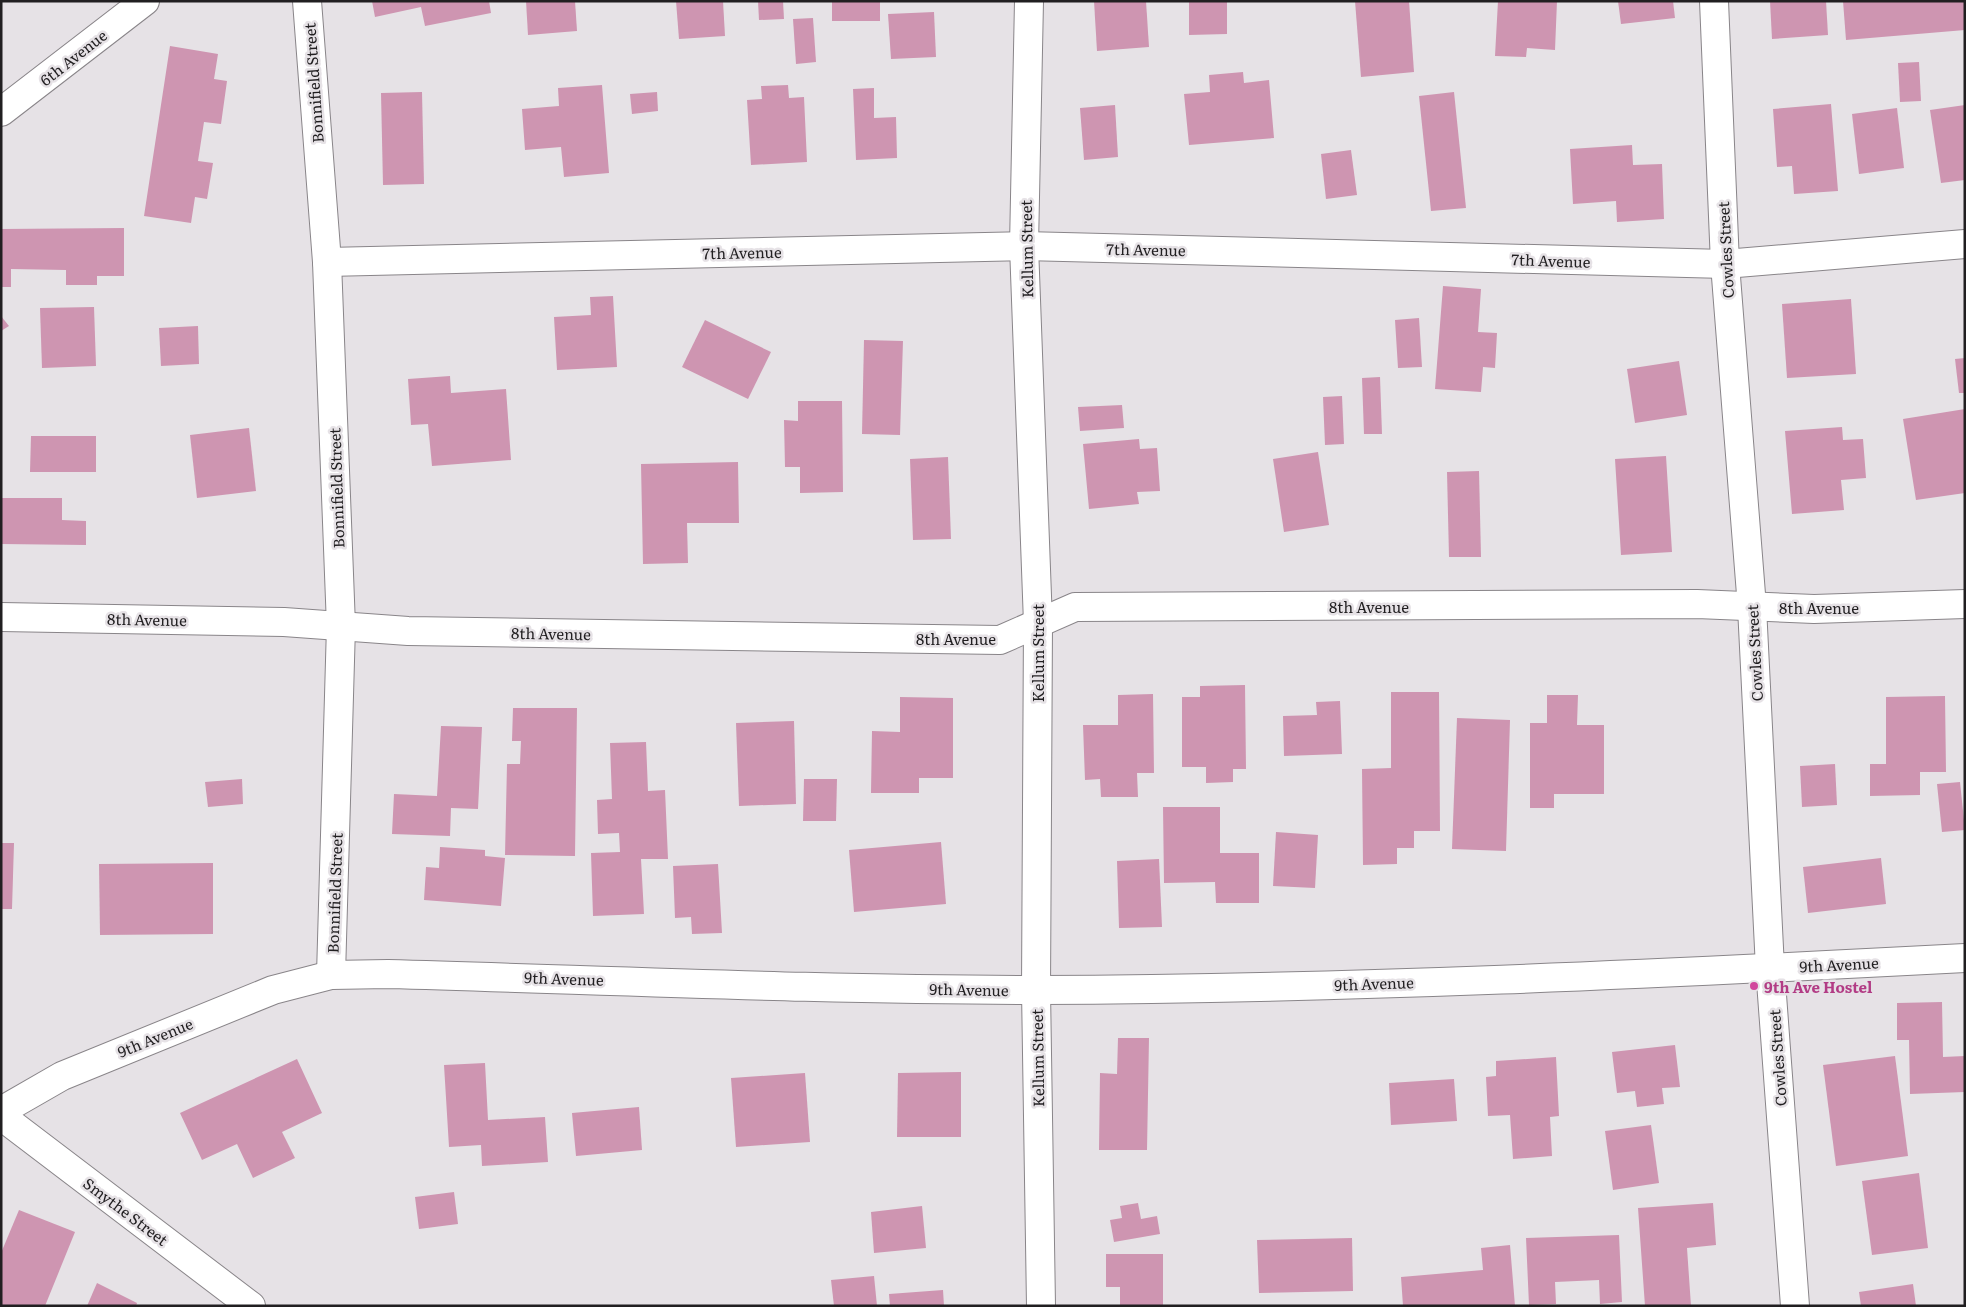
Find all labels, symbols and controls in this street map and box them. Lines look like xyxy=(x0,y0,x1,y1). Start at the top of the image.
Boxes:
street label: Bonnifield Street xyxy=(297,22,329,144)
street label: 6th Avenue xyxy=(35,23,112,91)
street label: Kellum Street xyxy=(1014,200,1038,298)
street label: Cowles Street xyxy=(1711,201,1739,299)
street label: 7th Avenue xyxy=(1106,237,1186,261)
street label: 7th Avenue xyxy=(702,240,782,264)
street label: 7th Avenue xyxy=(1511,247,1591,273)
street label: Bonnifield Street xyxy=(322,427,350,549)
street label: 8th Avenue xyxy=(1329,595,1409,618)
street label: 8th Avenue xyxy=(1779,596,1859,619)
street label: Kellum Street xyxy=(1026,604,1049,702)
street label: Cowles Street xyxy=(1740,604,1768,702)
street label: 8th Avenue xyxy=(107,607,187,631)
street label: 8th Avenue xyxy=(511,621,591,645)
street label: 8th Avenue xyxy=(916,627,996,650)
street label: Bonnifield Street xyxy=(320,832,348,954)
street label: 9th Avenue xyxy=(1799,950,1880,978)
street label: 9th Avenue xyxy=(524,965,604,991)
street label: 9th Avenue xyxy=(1334,970,1414,996)
place label: 9th Ave Hostel xyxy=(1764,975,1873,998)
street label: 9th Avenue xyxy=(929,977,1009,1001)
marker: 9th Ave Hostel xyxy=(1748,980,1760,992)
street label: Kellum Street xyxy=(1025,1009,1049,1107)
street label: Cowles Street xyxy=(1762,1009,1792,1107)
street label: 9th Avenue xyxy=(114,1011,196,1063)
street label: Smythe Street xyxy=(79,1171,173,1251)

